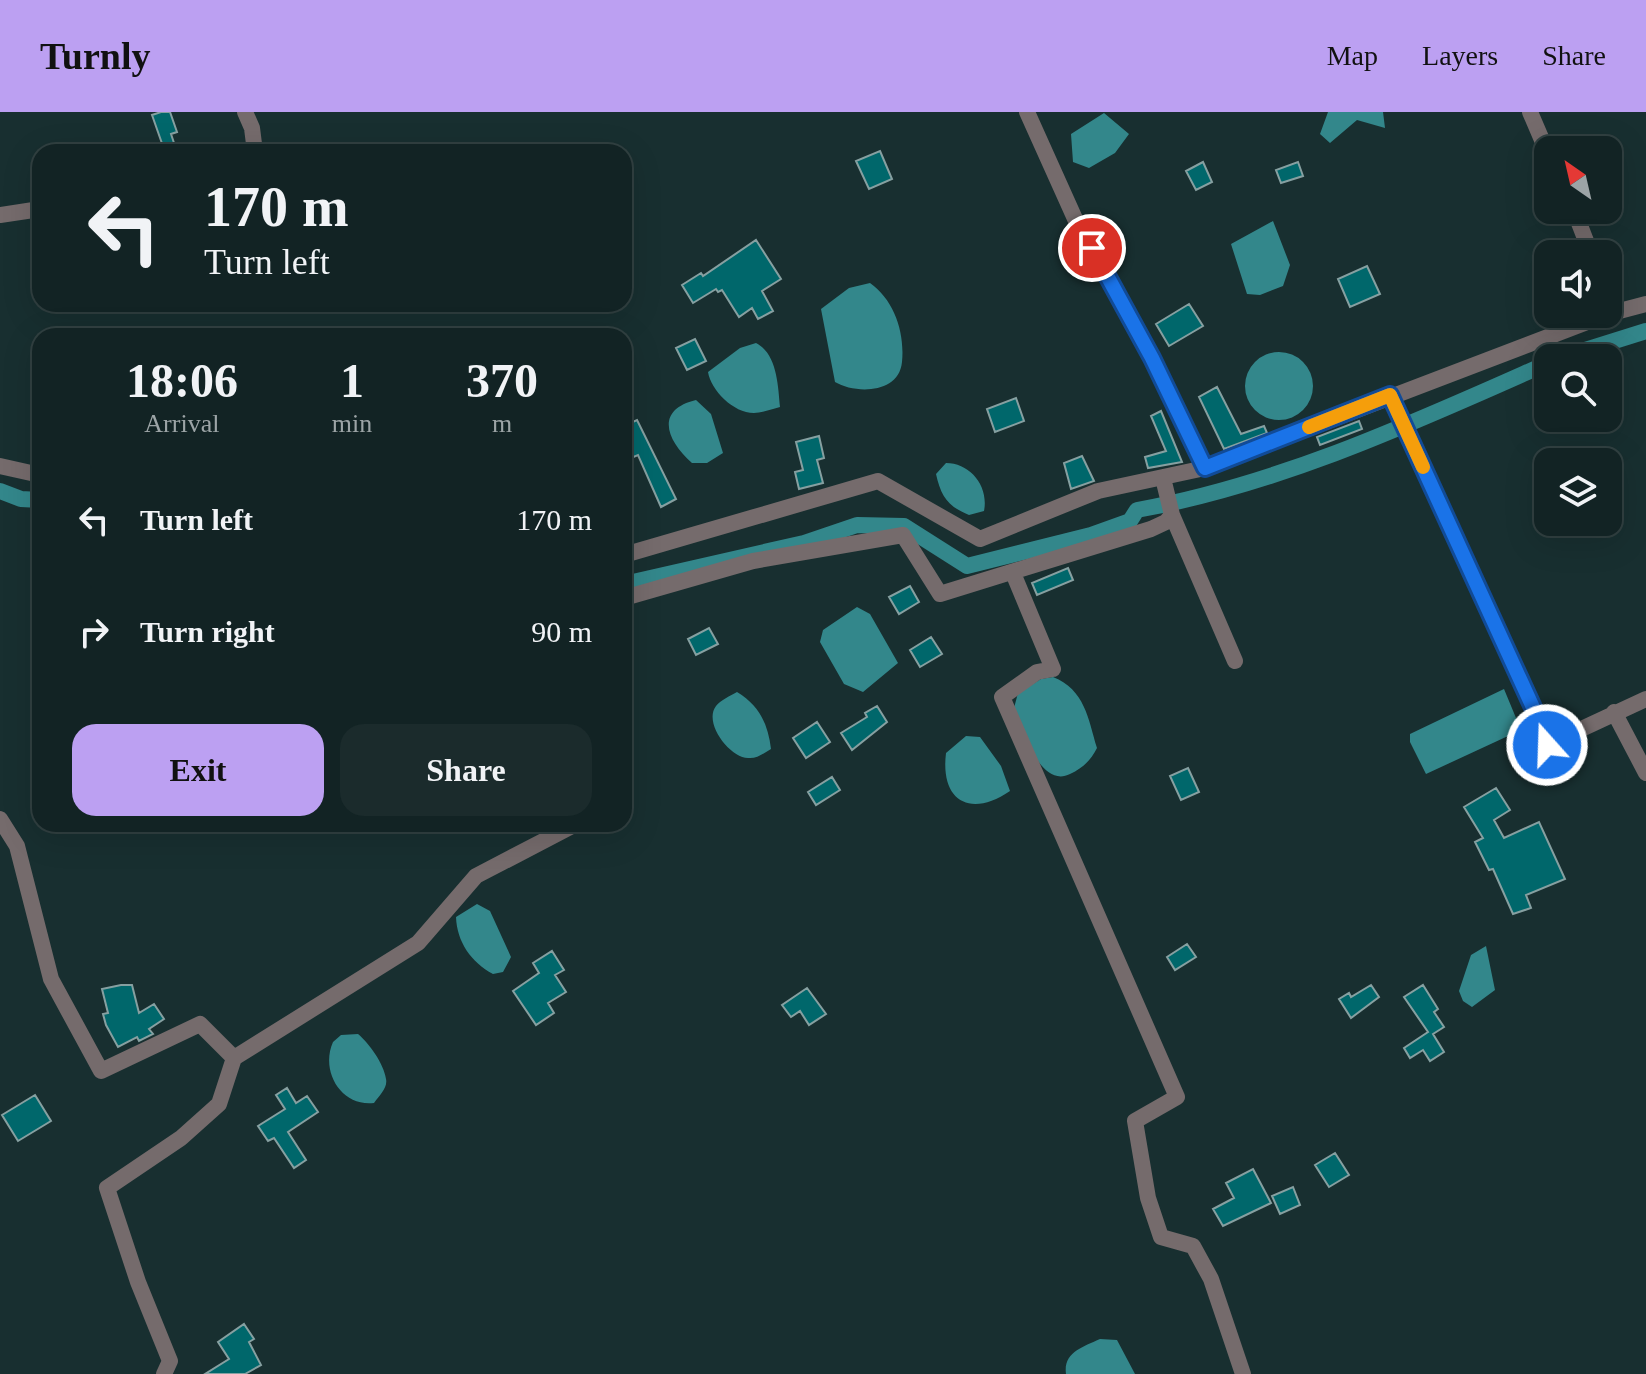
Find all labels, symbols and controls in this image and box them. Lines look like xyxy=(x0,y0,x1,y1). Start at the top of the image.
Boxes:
text: Turnly xyxy=(40,35,151,77)
text: Map xyxy=(1327,40,1378,71)
text: Layers xyxy=(1422,40,1498,71)
text: Share xyxy=(1542,40,1606,71)
north arrow xyxy=(1534,136,1622,224)
map controls xyxy=(1534,136,1622,536)
icon: left xyxy=(72,176,176,280)
text: 170 m xyxy=(204,176,349,238)
pin xyxy=(1058,214,1126,282)
icon: arrive xyxy=(1070,226,1114,270)
button: sound xyxy=(1534,240,1622,328)
text: Turn left xyxy=(204,242,330,282)
button: search xyxy=(1534,344,1622,432)
text: 18:06 xyxy=(126,354,238,407)
text: 1 xyxy=(340,354,364,407)
text: 370 xyxy=(466,354,538,407)
text: Arrival xyxy=(144,409,219,438)
text: min xyxy=(332,409,372,438)
text: m xyxy=(492,409,512,438)
button: layers xyxy=(1534,448,1622,536)
icon: left xyxy=(72,498,116,542)
text: Turn left xyxy=(140,503,253,536)
text: 170 m xyxy=(516,503,592,536)
icon: right xyxy=(72,610,116,654)
text: Turn right xyxy=(140,615,275,648)
text: 90 m xyxy=(531,615,592,648)
position arrow xyxy=(1505,703,1589,787)
button: Exit xyxy=(72,724,324,816)
button: Share xyxy=(340,724,592,816)

